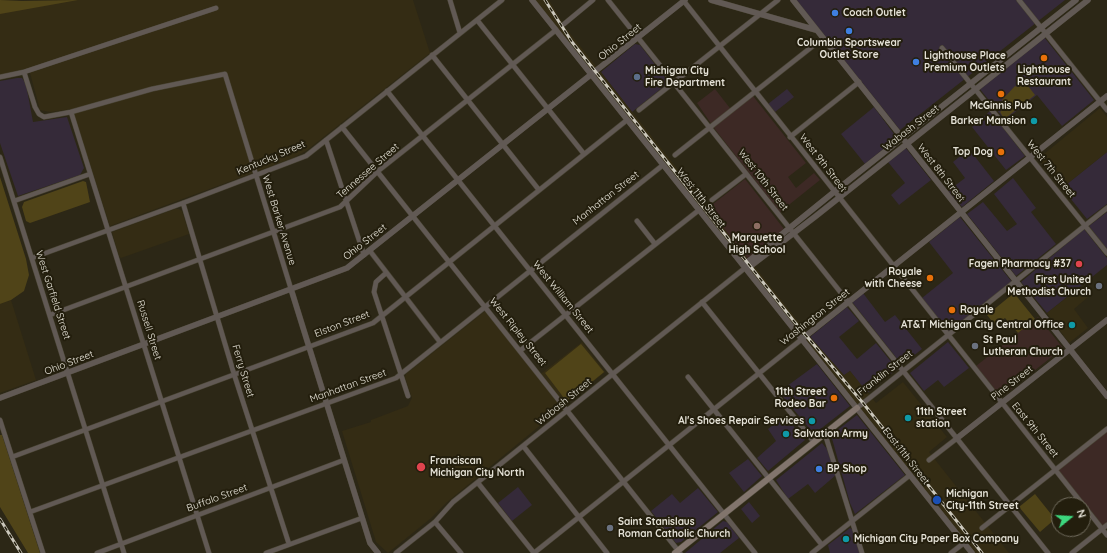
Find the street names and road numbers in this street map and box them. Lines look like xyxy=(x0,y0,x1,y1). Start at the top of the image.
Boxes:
street label: Ohio Street xyxy=(596,21,644,63)
street label: Wabash Street xyxy=(880,102,942,154)
street label: West 9th Street xyxy=(797,131,849,195)
street label: Kentucky Street xyxy=(235,138,307,178)
street label: West 7th Street xyxy=(1024,138,1078,200)
street label: Tennessee Street xyxy=(334,141,402,201)
street label: West 8th Street xyxy=(915,142,967,204)
street label: West 10th Street xyxy=(735,147,791,213)
street label: West 11th Street xyxy=(674,166,728,230)
street label: Manhattan Street xyxy=(571,168,641,228)
street label: West Barker Avenue xyxy=(260,173,298,267)
street label: Ohio Street xyxy=(341,221,389,263)
street label: West Garfield Street xyxy=(33,249,73,341)
street label: West William Street xyxy=(530,258,596,336)
street label: Washington Street xyxy=(778,286,852,348)
street label: West Ripley Street xyxy=(487,295,549,369)
street label: Russell Street xyxy=(134,299,164,361)
street label: Elston Street xyxy=(313,308,371,340)
street label: Ferry Street xyxy=(229,343,257,399)
street label: Ohio Street xyxy=(43,348,95,378)
street label: Franklin Street xyxy=(855,348,915,398)
street label: Pine Street xyxy=(989,363,1035,403)
street label: Manhattan Street xyxy=(308,367,388,405)
street label: Wabash Street xyxy=(534,376,594,428)
street label: East 9th Street xyxy=(1009,400,1061,460)
street label: East 11th Street xyxy=(880,425,932,487)
street label: Buffalo Street xyxy=(185,481,249,515)

